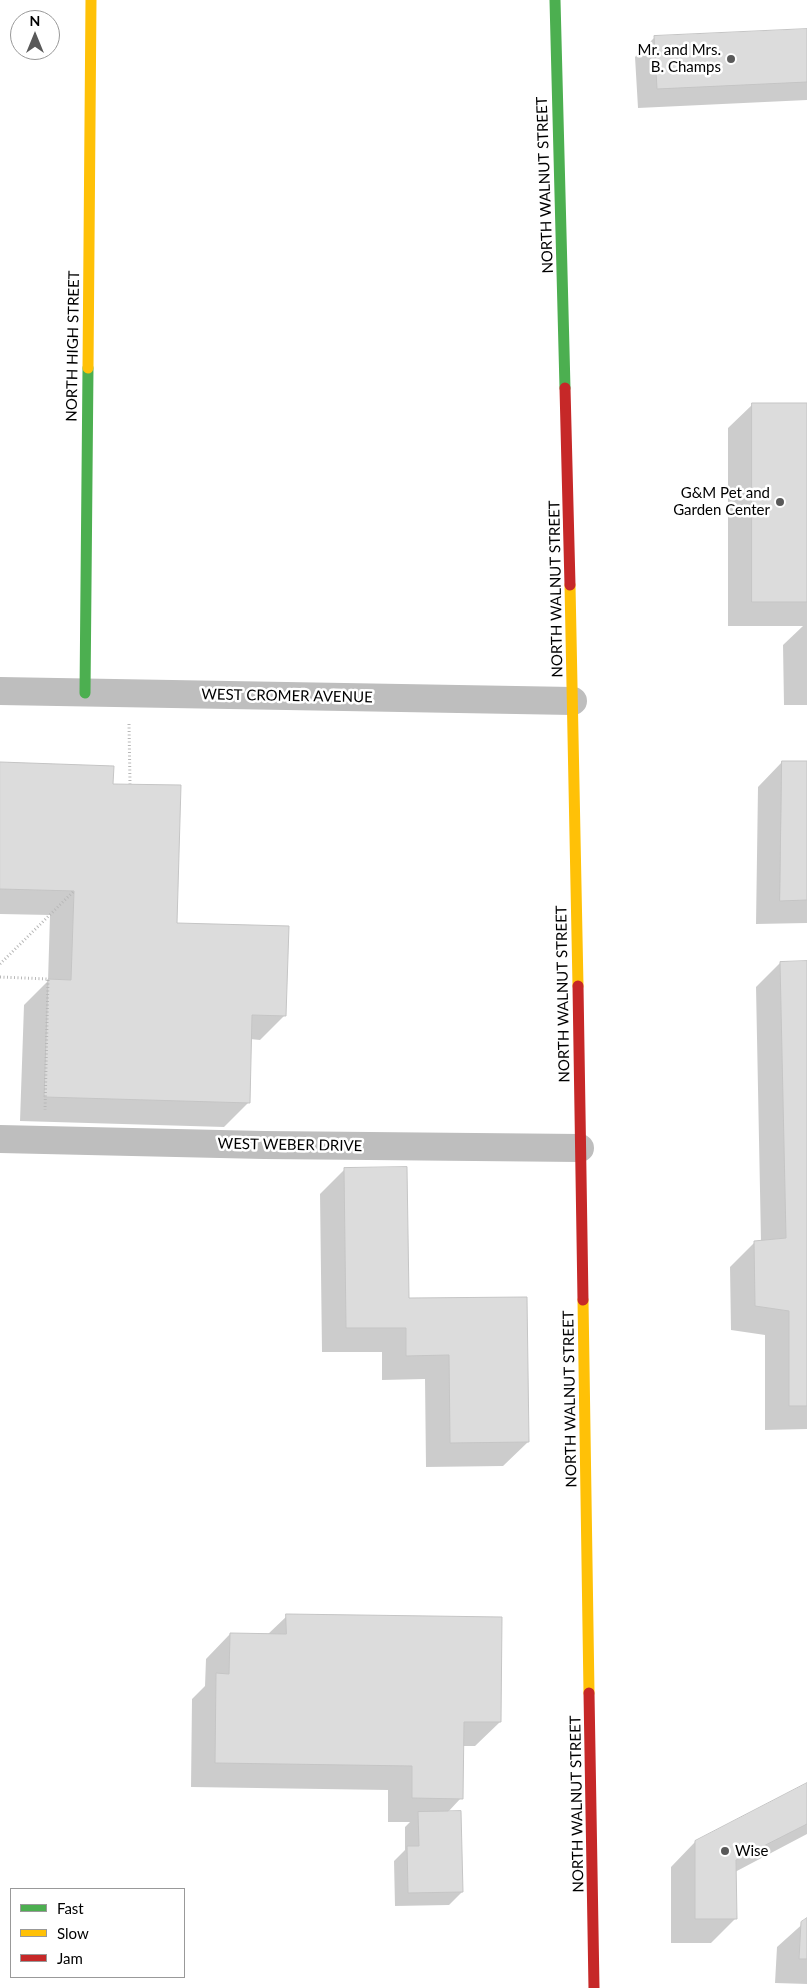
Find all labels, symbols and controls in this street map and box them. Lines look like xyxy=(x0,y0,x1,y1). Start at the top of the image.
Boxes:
north arrow xyxy=(10,10,60,60)
text: N xyxy=(30,12,40,29)
place label: Mr. and Mrs. B. Champs xyxy=(638,41,721,76)
marker: Mr. and Mrs. B. Champs xyxy=(725,53,737,65)
street label: NORTH WALNUT STREET xyxy=(533,96,557,274)
street label: NORTH HIGH STREET xyxy=(63,270,83,422)
place label: G&M Pet and Garden Center xyxy=(673,484,770,519)
marker: G&M Pet and Garden Center xyxy=(774,496,786,508)
street label: NORTH WALNUT STREET xyxy=(545,500,567,678)
street label: WEST CROMER AVENUE xyxy=(201,686,373,706)
street label: NORTH WALNUT STREET xyxy=(552,905,574,1083)
street label: WEST WEBER DRIVE xyxy=(218,1135,362,1155)
street label: NORTH WALNUT STREET xyxy=(559,1310,581,1488)
street label: NORTH WALNUT STREET xyxy=(566,1715,588,1893)
place label: Wise xyxy=(735,1842,768,1860)
marker: Wise xyxy=(719,1845,731,1857)
legend xyxy=(10,1888,185,1978)
text: Fast xyxy=(57,1899,84,1917)
text: Slow xyxy=(57,1924,89,1942)
text: Jam xyxy=(57,1949,83,1967)

